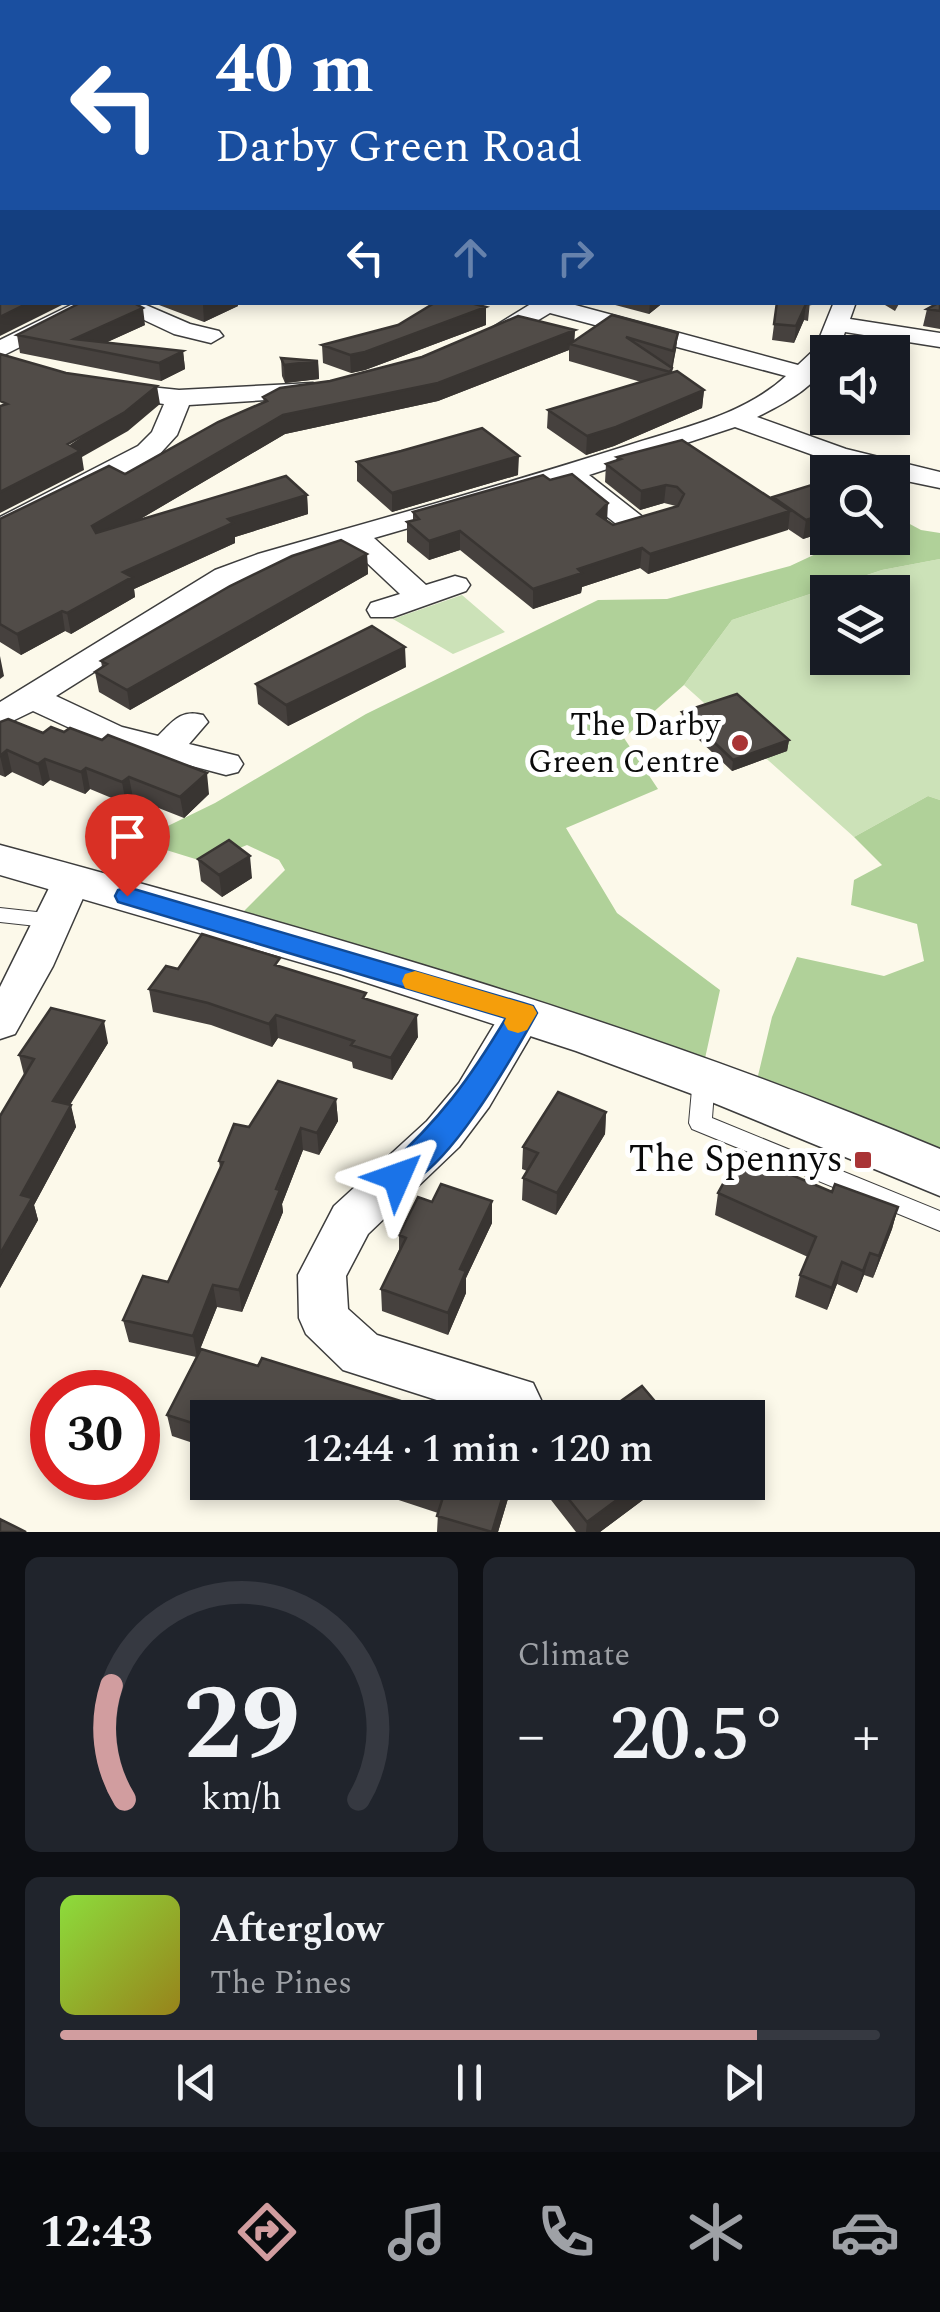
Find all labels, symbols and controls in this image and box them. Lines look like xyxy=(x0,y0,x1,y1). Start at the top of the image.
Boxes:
text: 40 m xyxy=(215,17,374,123)
icon: left xyxy=(50,40,180,170)
text: Darby Green Road xyxy=(215,113,583,182)
icon: left xyxy=(338,230,393,285)
icon: ahead xyxy=(443,230,498,285)
icon: right xyxy=(548,230,603,285)
map controls xyxy=(810,335,910,675)
button: sound xyxy=(810,335,910,435)
button: search xyxy=(810,455,910,555)
button: layers xyxy=(810,575,910,675)
place label: The Darby Green Centre xyxy=(528,701,722,787)
marker: The Darby Green Centre xyxy=(729,732,751,754)
pin xyxy=(85,794,170,897)
icon: arrive xyxy=(100,809,155,864)
position arrow xyxy=(345,1125,449,1229)
place label: The Spennys xyxy=(629,1131,843,1189)
marker: The Spennys xyxy=(852,1149,874,1171)
speed limit sign: 30 xyxy=(30,1370,160,1500)
text: 12:44 · 1 min · 120 m xyxy=(302,1421,653,1479)
text: Climate xyxy=(518,1631,630,1680)
text: 29 xyxy=(183,1647,300,1805)
text: 20.5° xyxy=(610,1679,788,1793)
text: − xyxy=(518,1695,545,1778)
text: + xyxy=(852,1695,880,1778)
text: km/h xyxy=(201,1771,281,1826)
text: Afterglow xyxy=(210,1901,383,1959)
text: The Pines xyxy=(210,1959,352,2008)
icon: previous xyxy=(169,2055,224,2110)
icon: pause xyxy=(442,2055,497,2110)
icon: next xyxy=(716,2055,771,2110)
icon: directions xyxy=(232,2197,302,2267)
icon: music xyxy=(382,2197,452,2267)
icon: phone xyxy=(531,2197,601,2267)
icon: climate xyxy=(681,2197,751,2267)
icon: car xyxy=(830,2197,900,2267)
text: 12:43 xyxy=(40,2198,153,2267)

